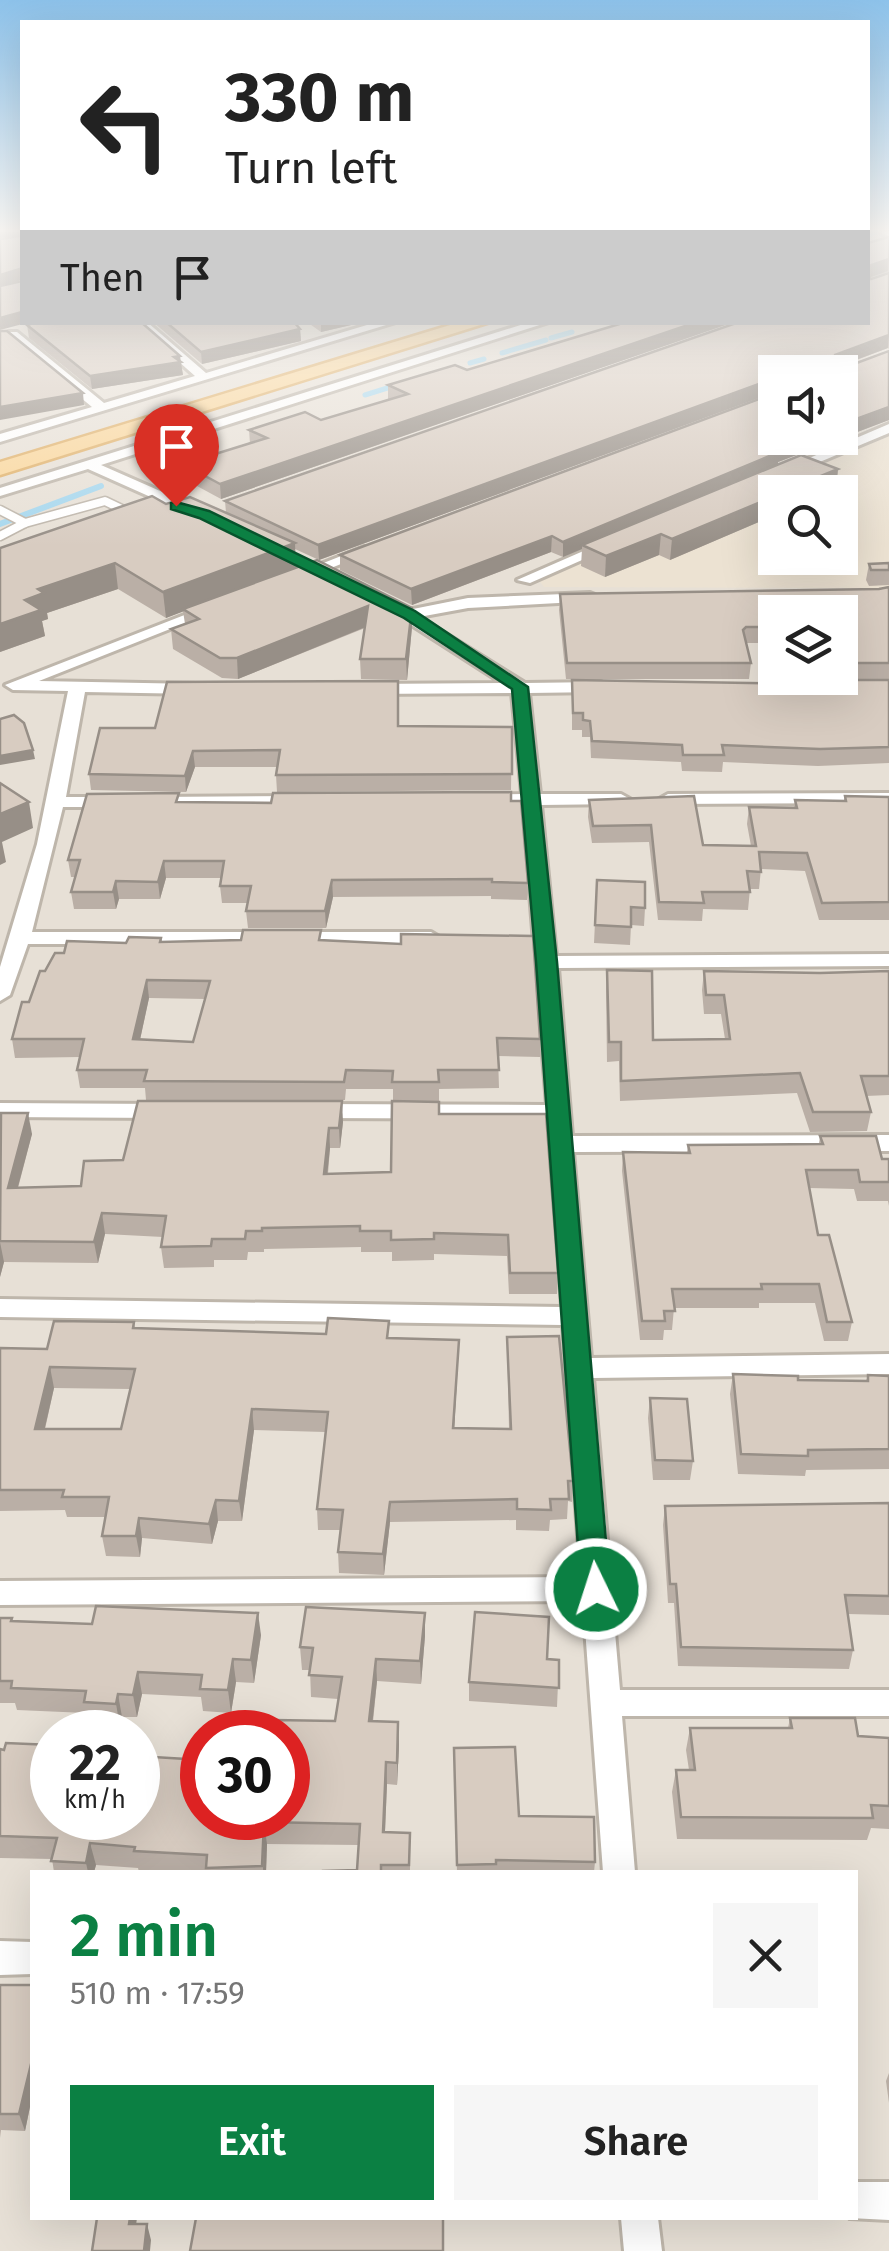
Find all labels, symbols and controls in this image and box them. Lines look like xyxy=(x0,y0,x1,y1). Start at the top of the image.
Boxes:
text: 330 m xyxy=(225,56,415,140)
icon: left xyxy=(60,60,190,190)
text: Turn left xyxy=(225,141,397,195)
icon: arrive xyxy=(165,250,220,305)
text: Then xyxy=(60,255,145,301)
map controls xyxy=(758,355,858,695)
button: sound xyxy=(758,355,858,455)
pin xyxy=(134,404,219,507)
icon: arrive xyxy=(149,419,204,474)
button: search xyxy=(758,475,858,575)
button: layers xyxy=(758,595,858,695)
position arrow xyxy=(544,1537,648,1641)
speed limit sign: 30 xyxy=(180,1710,310,1840)
text: 22 xyxy=(69,1733,121,1793)
text: km/h xyxy=(64,1785,126,1815)
text: 2 min xyxy=(70,1900,218,1972)
button: close xyxy=(713,1903,818,2008)
text: 510 m · 17:59 xyxy=(70,1974,245,2012)
button: Exit xyxy=(70,2085,434,2200)
button: Share xyxy=(454,2085,818,2200)

